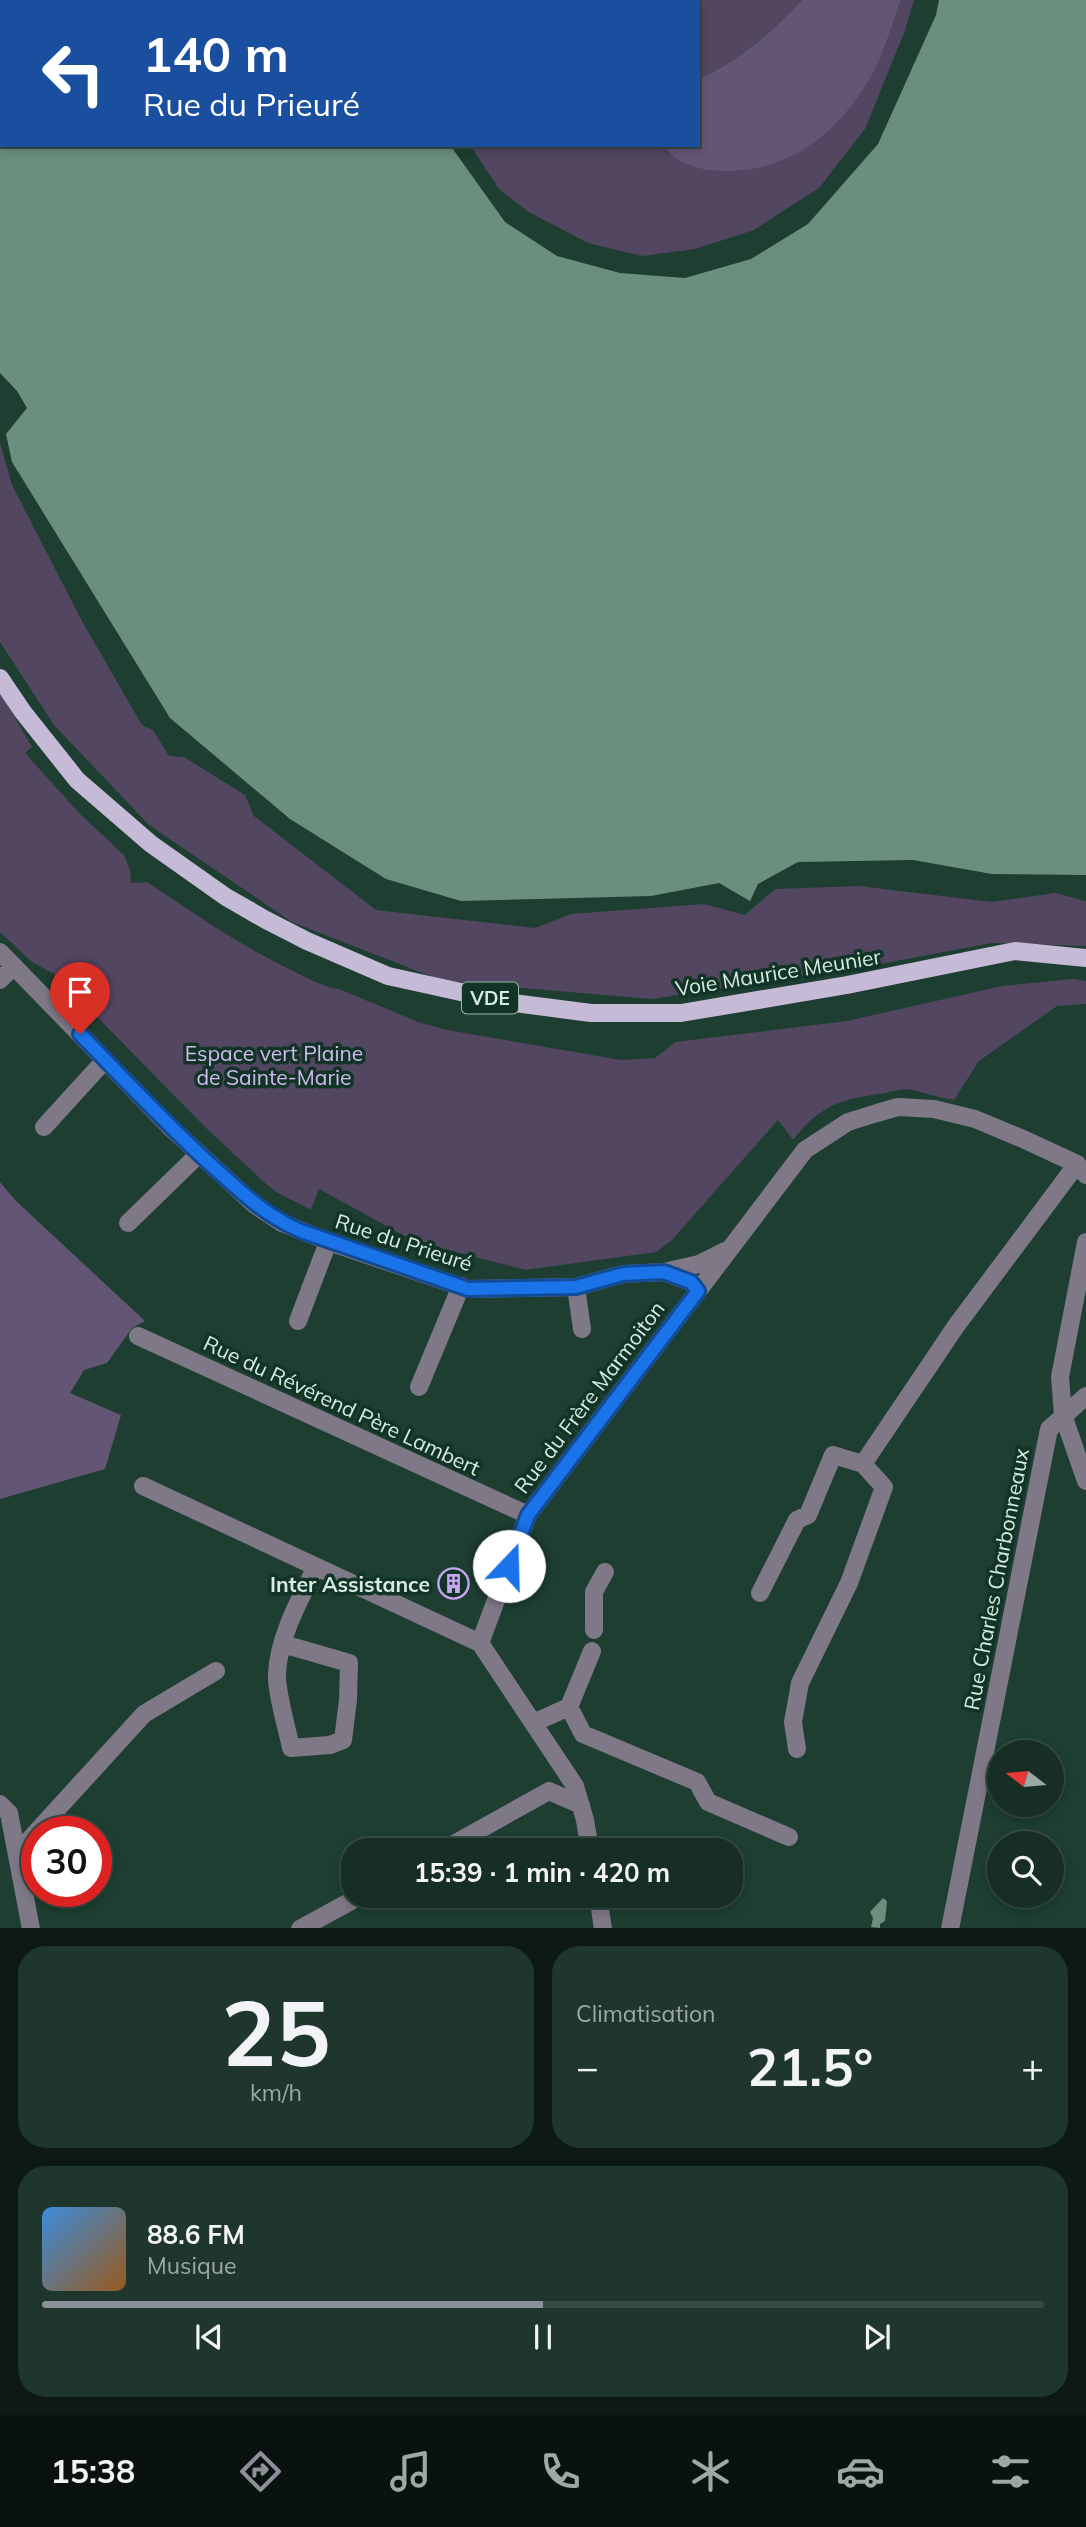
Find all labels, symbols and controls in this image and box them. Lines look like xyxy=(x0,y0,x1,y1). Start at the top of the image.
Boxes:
text: 140 m xyxy=(143,23,289,84)
icon: left xyxy=(28,28,119,119)
text: Rue du Prieuré xyxy=(143,84,360,124)
street label: Voie Maurice Meunier xyxy=(673,943,883,1001)
pin xyxy=(50,962,110,1034)
icon: arrive xyxy=(61,973,99,1011)
road number: VDE xyxy=(462,982,518,1014)
park label: Espace vert Plaine de Sainte-Marie xyxy=(185,1040,363,1090)
street label: Rue du Prieuré xyxy=(332,1208,476,1276)
street label: Rue du Frère Marmoiton xyxy=(508,1296,670,1498)
street label: Rue du Révérend Père Lambert xyxy=(200,1329,484,1481)
street label: Rue Charles Charbonneaux xyxy=(958,1446,1034,1712)
position arrow xyxy=(472,1529,546,1603)
building icon: Inter Assistance xyxy=(436,1567,470,1601)
place label: Inter Assistance xyxy=(270,1571,430,1597)
north arrow xyxy=(987,1740,1064,1816)
map controls xyxy=(987,1740,1064,1908)
speed limit sign: 30 xyxy=(21,1816,112,1907)
button: search xyxy=(987,1831,1064,1908)
text: 15:39 · 1 min · 420 m xyxy=(414,1856,670,1889)
text: 25 xyxy=(221,1975,331,2089)
text: Climatisation xyxy=(576,1999,716,2028)
text: 21.5° xyxy=(747,2034,873,2099)
text: − xyxy=(576,2043,599,2091)
text: + xyxy=(1021,2043,1044,2091)
text: km/h xyxy=(250,2078,302,2107)
text: 88.6 FM xyxy=(147,2218,245,2251)
text: Musique xyxy=(147,2251,236,2280)
icon: previous xyxy=(190,2318,228,2356)
icon: pause xyxy=(524,2318,562,2356)
icon: next xyxy=(858,2318,896,2356)
icon: directions xyxy=(236,2447,285,2496)
icon: music xyxy=(386,2447,435,2496)
icon: phone xyxy=(536,2447,585,2496)
icon: climate xyxy=(686,2447,735,2496)
icon: car xyxy=(836,2447,885,2496)
icon: filters xyxy=(986,2447,1035,2496)
text: 15:38 xyxy=(51,2451,135,2491)

